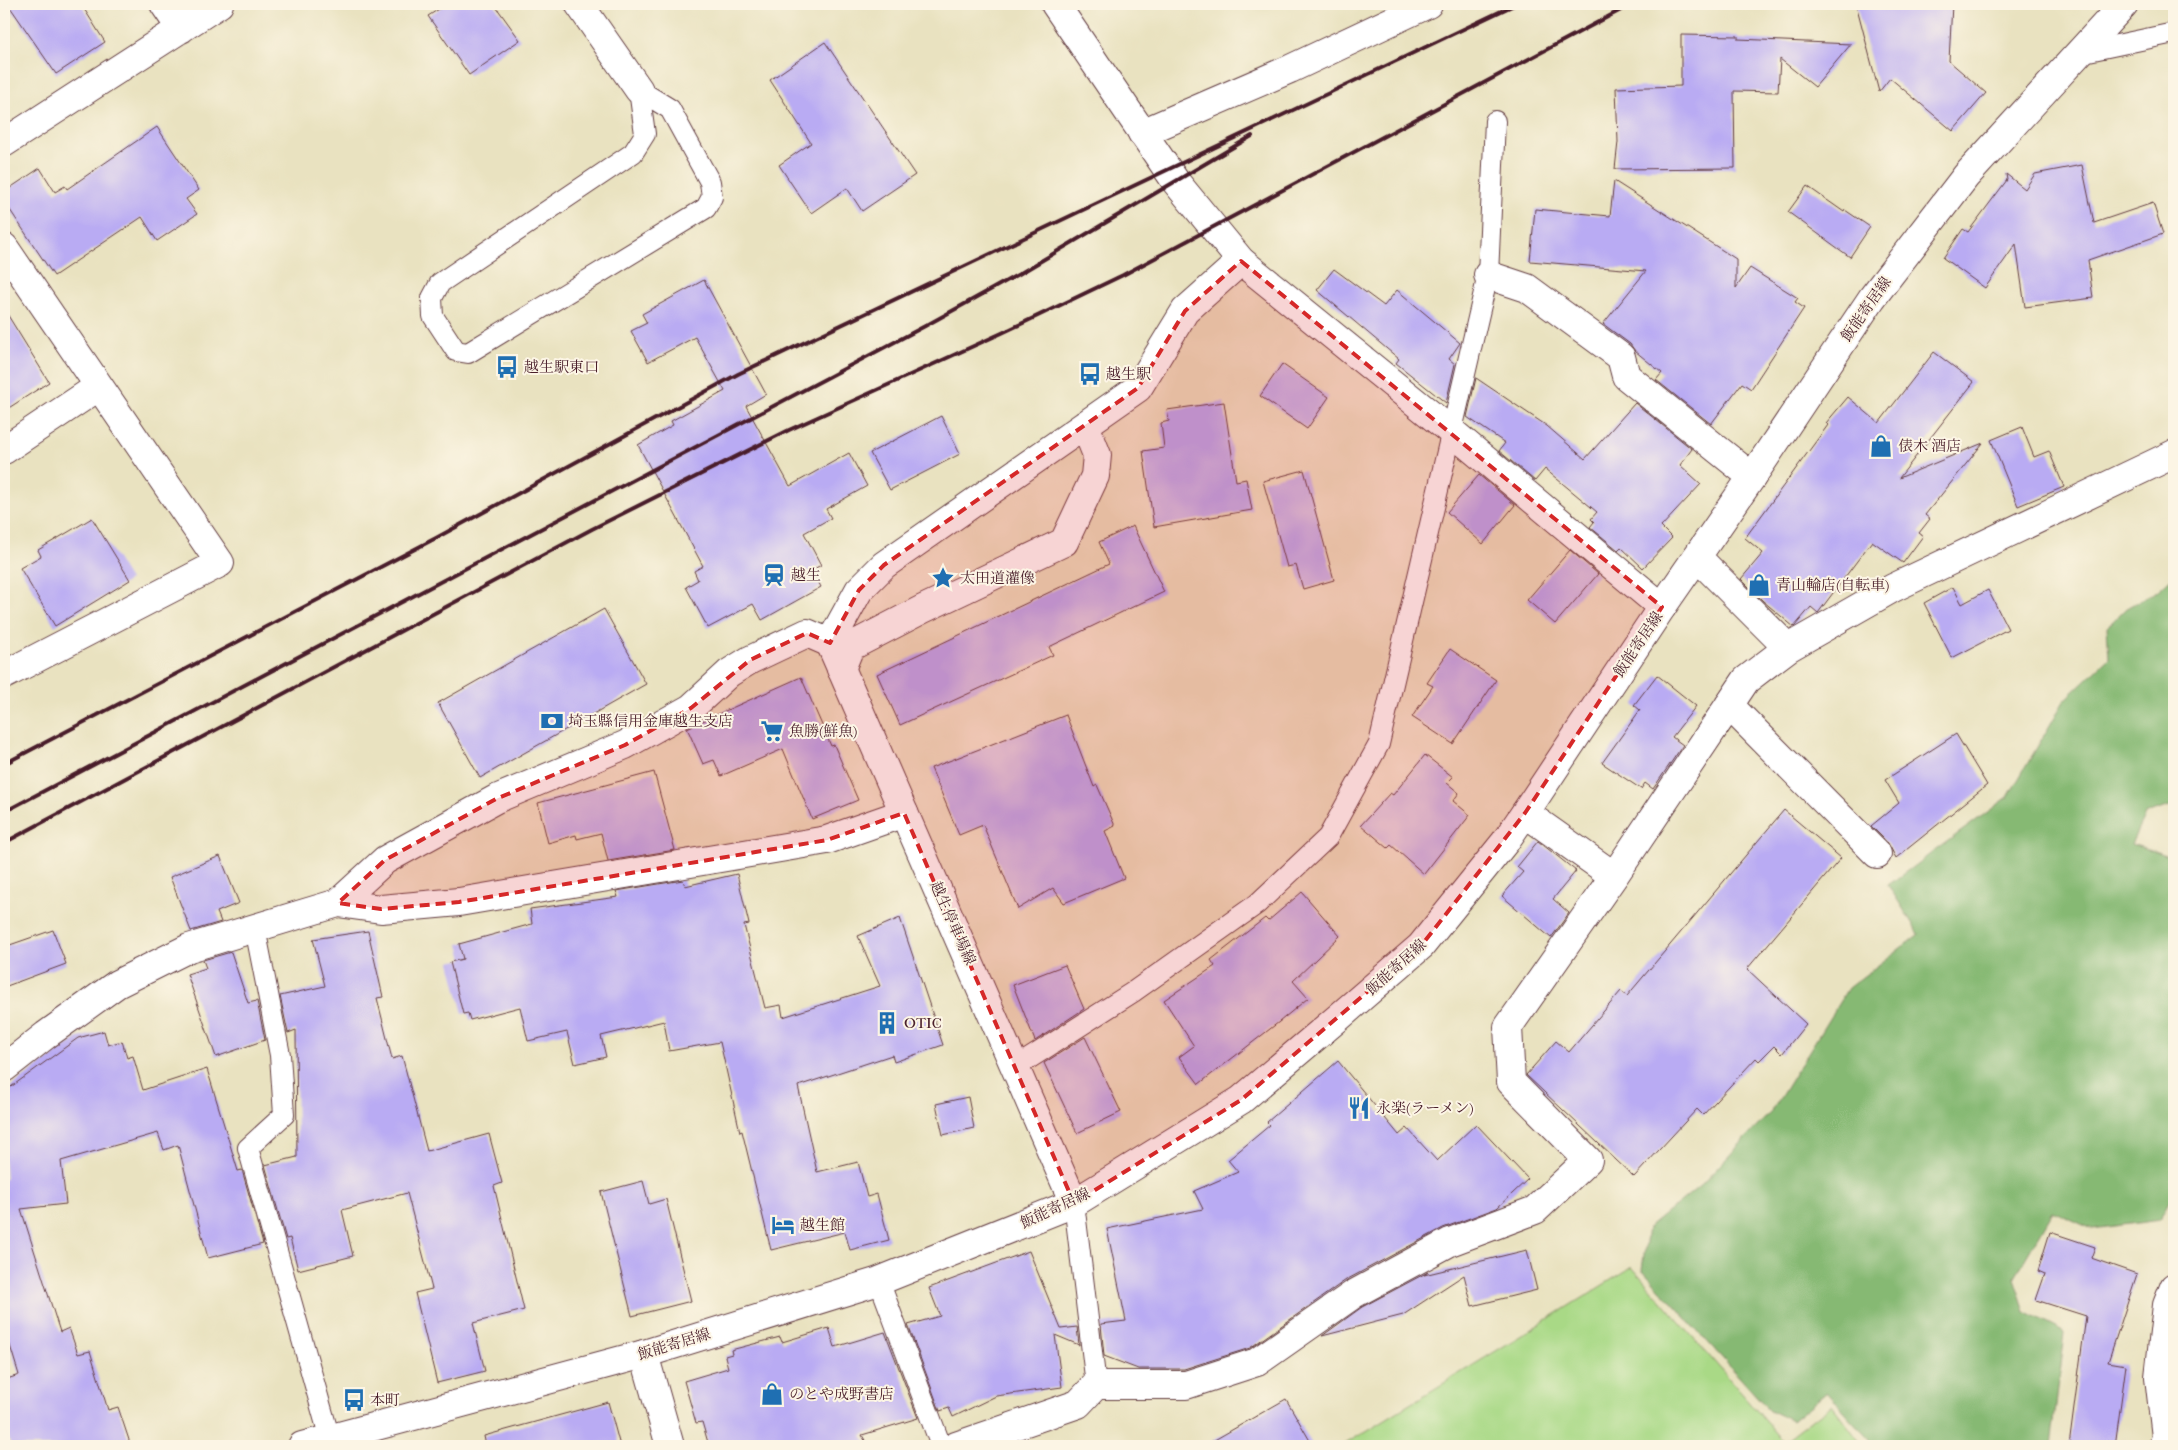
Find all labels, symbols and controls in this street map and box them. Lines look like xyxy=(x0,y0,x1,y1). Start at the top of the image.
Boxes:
street label: 飯能寄居線 xyxy=(1837,273,1895,345)
bus stop icon: 越生駅東口 xyxy=(494,354,520,380)
place label: 越生駅東口 xyxy=(524,358,599,376)
bus stop icon: 越生駅 xyxy=(1077,361,1103,387)
place label: 越生駅 xyxy=(1106,365,1151,383)
shop icon: 俵木 酒店 xyxy=(1868,433,1894,459)
place label: 俵木 酒店 xyxy=(1898,437,1961,455)
station icon: 越生 xyxy=(761,562,787,588)
place icon: 太田道灌像 xyxy=(930,565,956,591)
place label: 越生 xyxy=(791,566,821,584)
place label: 太田道灌像 xyxy=(960,569,1035,587)
shop icon: 青山輪店(自転車) xyxy=(1746,572,1772,598)
place label: 青山輪店(自転車) xyxy=(1776,576,1889,594)
street label: 飯能寄居線 xyxy=(1610,608,1666,680)
bank icon: 埼玉縣信用金庫越生支店 xyxy=(539,708,565,734)
place label: 埼玉縣信用金庫越生支店 xyxy=(568,712,733,730)
supermarket icon: 魚勝(鮮魚) xyxy=(759,718,785,744)
place label: 魚勝(鮮魚) xyxy=(789,722,857,740)
street label: 越生停車場線 xyxy=(926,878,980,968)
street label: 飯能寄居線 xyxy=(1362,935,1430,999)
building icon: OTIC xyxy=(874,1010,900,1036)
place label: OTIC xyxy=(904,1014,942,1032)
restaurant icon: 永楽(ラーメン) xyxy=(1346,1095,1372,1121)
place label: 永楽(ラーメン) xyxy=(1376,1099,1474,1117)
street label: 飯能寄居線 xyxy=(1017,1184,1093,1232)
hotel icon: 越生館 xyxy=(770,1212,796,1238)
place label: 越生館 xyxy=(800,1216,845,1234)
street label: 飯能寄居線 xyxy=(635,1324,713,1364)
shop icon: のとや成野書店 xyxy=(759,1381,785,1407)
place label: のとや成野書店 xyxy=(789,1385,894,1403)
bus stop icon: 本町 xyxy=(341,1387,367,1413)
place label: 本町 xyxy=(370,1391,400,1409)

